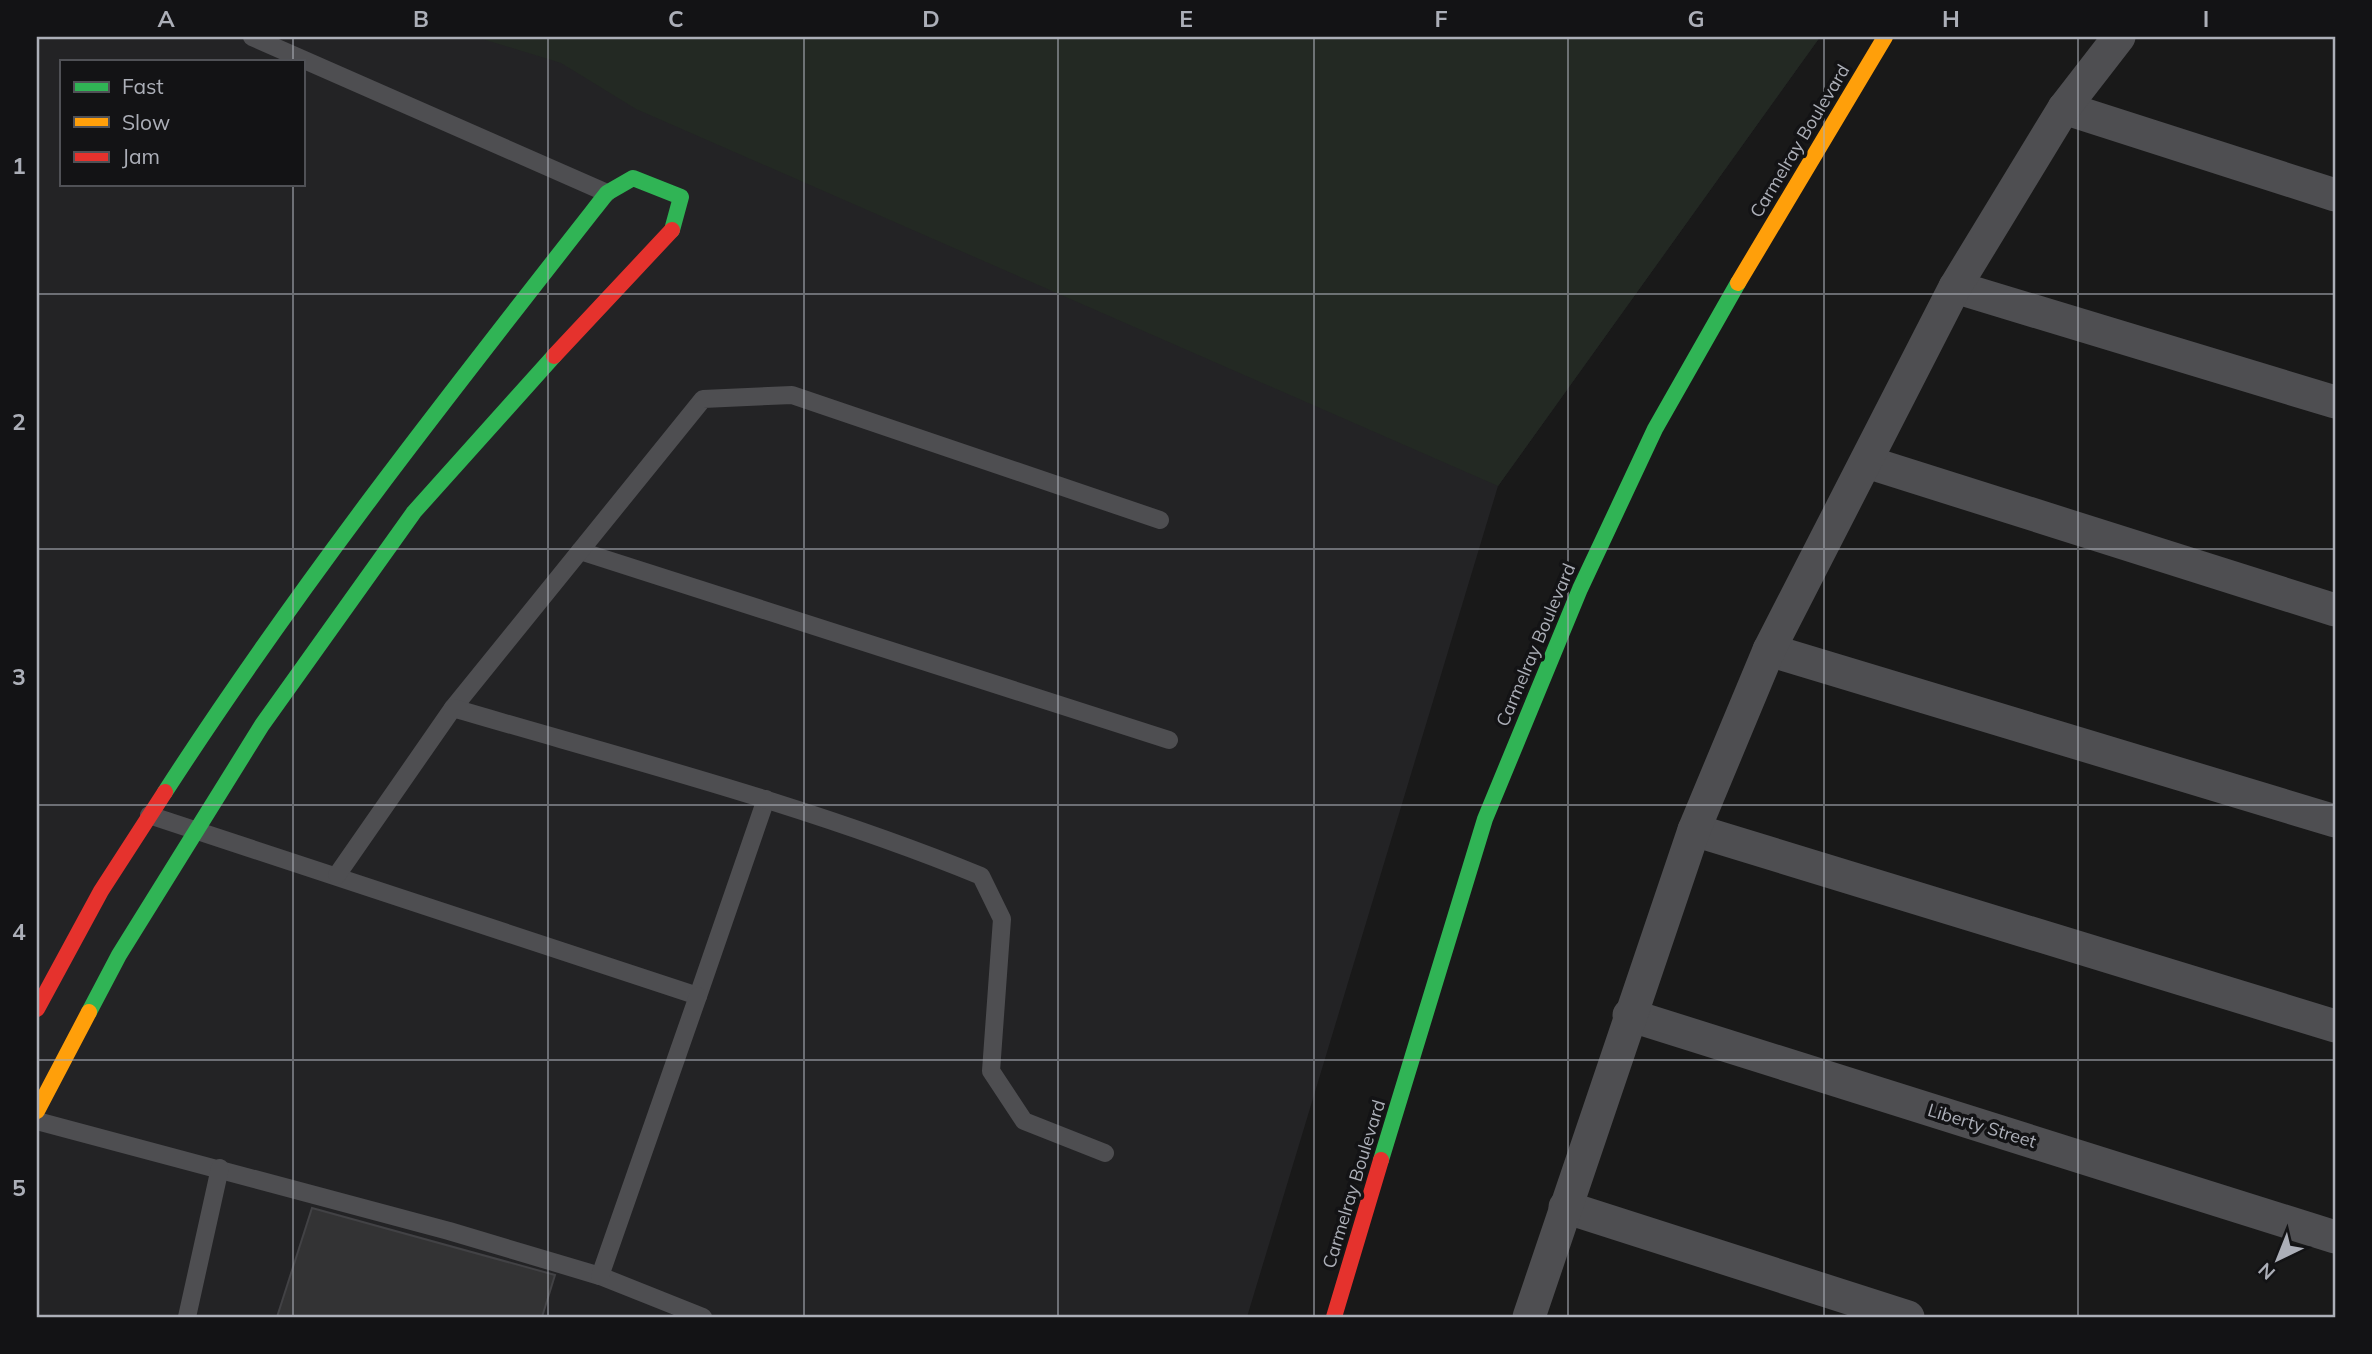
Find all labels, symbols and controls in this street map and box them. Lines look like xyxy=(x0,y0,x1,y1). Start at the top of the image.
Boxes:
text: A xyxy=(157,4,175,33)
text: B xyxy=(413,4,429,33)
text: C xyxy=(668,4,684,33)
text: D xyxy=(922,4,940,33)
text: E xyxy=(1179,4,1193,33)
text: F xyxy=(1434,4,1448,33)
text: G xyxy=(1687,4,1705,33)
text: H xyxy=(1942,4,1960,33)
text: I xyxy=(2203,4,2209,33)
legend xyxy=(60,60,304,186)
street label: Carmelray Boulevard xyxy=(1745,60,1854,222)
text: Fast xyxy=(122,73,164,99)
text: Slow xyxy=(122,109,170,135)
text: Jam xyxy=(122,143,160,169)
text: 1 xyxy=(12,151,26,180)
text: 2 xyxy=(12,407,26,436)
street label: Carmelray Boulevard xyxy=(1491,560,1580,730)
text: 3 xyxy=(12,662,26,691)
text: 4 xyxy=(12,917,26,946)
street label: Carmelray Boulevard xyxy=(1317,1097,1390,1271)
street label: Liberty Street xyxy=(1925,1098,2039,1153)
text: 5 xyxy=(12,1173,26,1202)
north arrow xyxy=(2242,1224,2312,1294)
text: N xyxy=(2253,1258,2280,1285)

